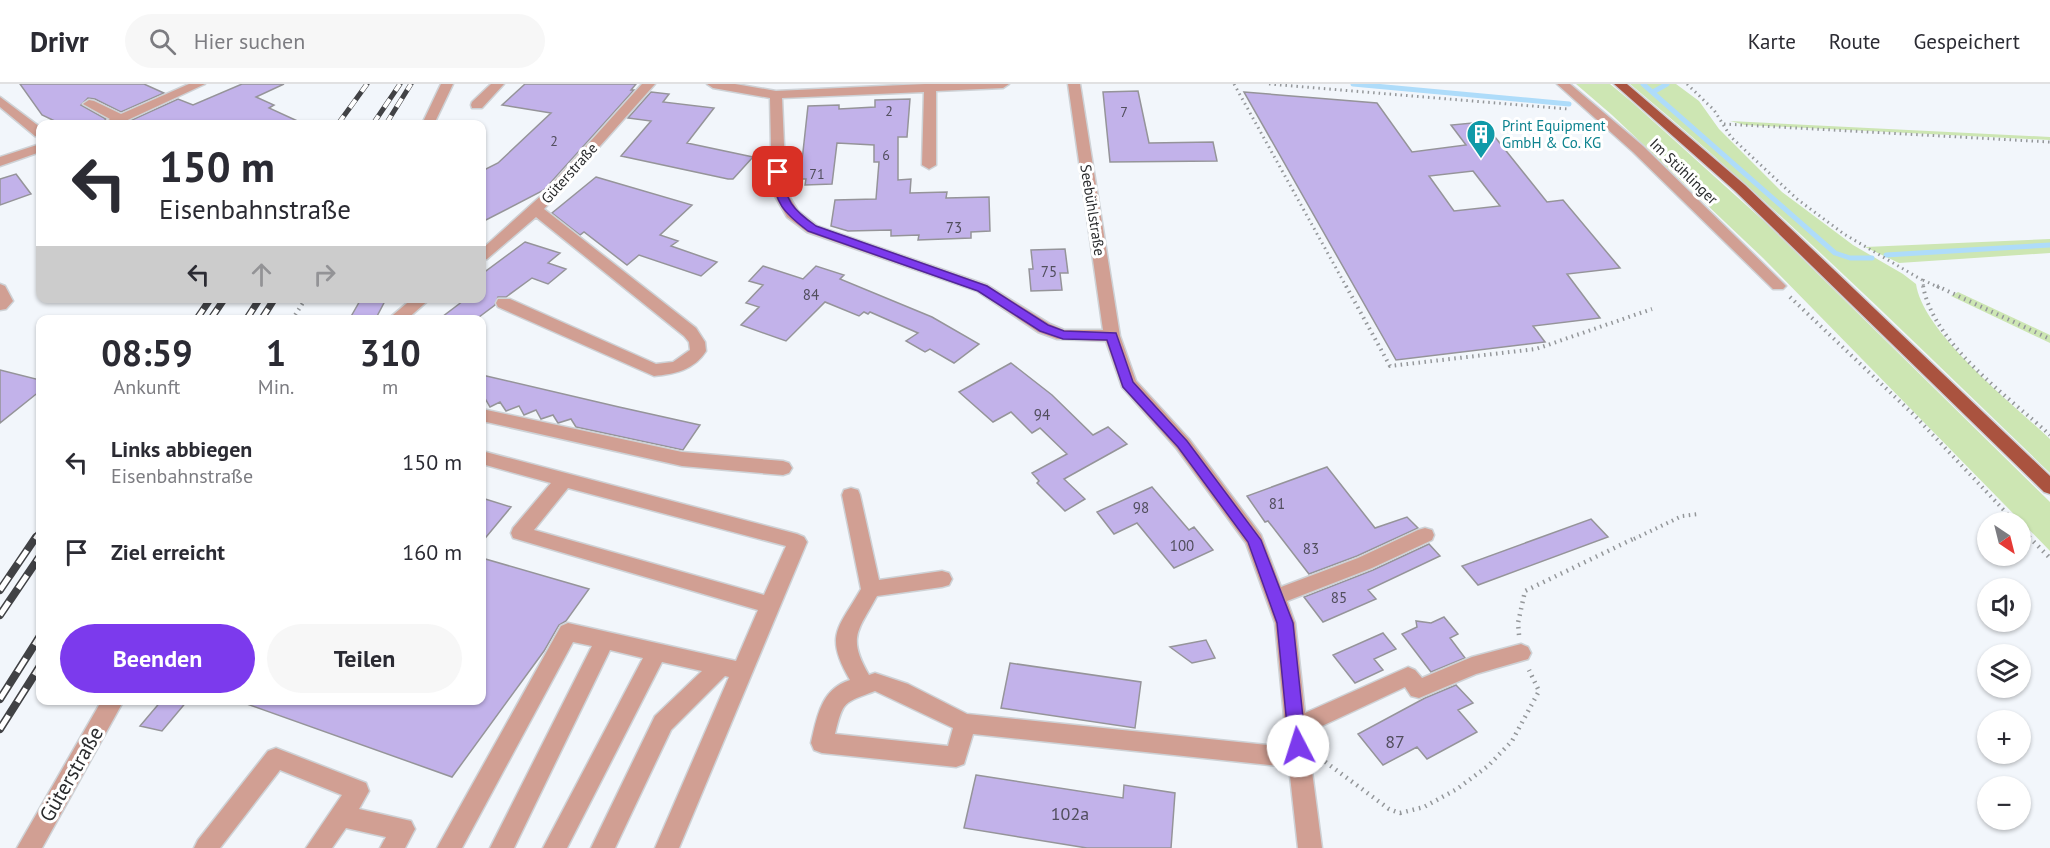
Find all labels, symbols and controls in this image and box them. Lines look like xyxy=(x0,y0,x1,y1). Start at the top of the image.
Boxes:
search box xyxy=(125,14,545,68)
text: Drivr xyxy=(30,23,89,60)
icon: search xyxy=(146,25,179,58)
text: Hier suchen xyxy=(194,27,305,55)
text: Karte xyxy=(1748,28,1796,55)
text: Route xyxy=(1829,28,1880,55)
text: Gespeichert xyxy=(1913,28,2020,55)
house number: 2 xyxy=(885,102,893,120)
house number: 7 xyxy=(1120,103,1128,121)
place label: Print Equipment GmbH & Co. KG xyxy=(1502,116,1606,152)
building icon: Print Equipment GmbH & Co. KG xyxy=(1465,118,1497,160)
house number: 2 xyxy=(550,132,558,150)
street label: Im Stühlinger xyxy=(1646,134,1722,208)
text: 150 m xyxy=(159,139,275,194)
street label: Güterstraße xyxy=(537,139,601,207)
icon: left xyxy=(60,144,138,222)
pin xyxy=(752,146,803,197)
house number: 6 xyxy=(882,146,890,164)
icon: arrive xyxy=(761,155,794,188)
street label: Seebühlstraße xyxy=(1076,163,1110,257)
house number: 71 xyxy=(809,165,825,183)
text: Eisenbahnstraße xyxy=(159,192,351,226)
house number: 73 xyxy=(946,218,962,237)
icon: left xyxy=(182,258,215,291)
icon: ahead xyxy=(245,258,278,291)
icon: right xyxy=(308,258,341,291)
house number: 75 xyxy=(1041,262,1057,281)
house number: 84 xyxy=(803,285,819,304)
text: 08:59 xyxy=(101,329,193,376)
text: 1 xyxy=(266,329,286,376)
text: 310 xyxy=(360,329,421,376)
text: Ankunft xyxy=(114,374,180,400)
text: Min. xyxy=(258,374,294,400)
text: m xyxy=(382,374,398,400)
house number: 94 xyxy=(1034,405,1050,424)
text: Links abbiegen xyxy=(111,435,252,463)
icon: left xyxy=(60,446,93,479)
text: 150 m xyxy=(402,448,462,476)
text: Eisenbahnstraße xyxy=(111,463,253,489)
house number: 81 xyxy=(1269,494,1285,513)
house number: 98 xyxy=(1133,498,1149,517)
north arrow xyxy=(1977,512,2031,566)
map controls xyxy=(1977,512,2031,830)
icon: arrive xyxy=(60,536,93,569)
house number: 100 xyxy=(1170,536,1194,555)
text: Ziel erreicht xyxy=(111,538,225,566)
text: 160 m xyxy=(402,538,462,566)
house number: 83 xyxy=(1303,539,1319,558)
button: sound xyxy=(1977,578,2031,632)
house number: 85 xyxy=(1331,588,1347,607)
button: Beenden xyxy=(60,624,255,693)
button: Teilen xyxy=(267,624,462,693)
button: layers xyxy=(1977,644,2031,698)
button: + xyxy=(1977,710,2031,764)
position arrow xyxy=(1266,714,1330,778)
street label: Güterstraße xyxy=(33,722,109,826)
house number: 87 xyxy=(1385,730,1405,753)
button: − xyxy=(1977,776,2031,830)
house number: 102a xyxy=(1051,802,1089,825)

